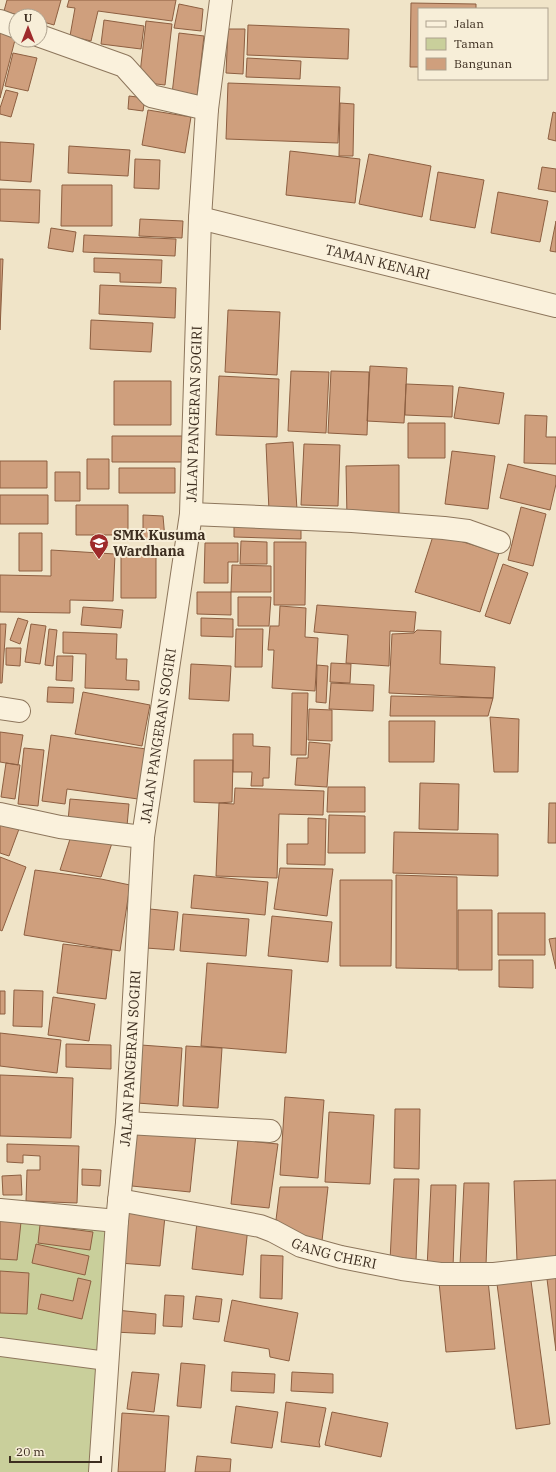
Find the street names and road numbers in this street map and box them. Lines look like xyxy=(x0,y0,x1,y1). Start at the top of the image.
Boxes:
street label: TAMAN KENARI xyxy=(323,240,432,284)
street label: JALAN PANGERAN SOGIRI xyxy=(182,325,206,503)
street label: JALAN PANGERAN SOGIRI xyxy=(136,647,180,824)
street label: JALAN PANGERAN SOGIRI xyxy=(116,969,145,1147)
street label: GANG CHERI xyxy=(288,1233,378,1273)

